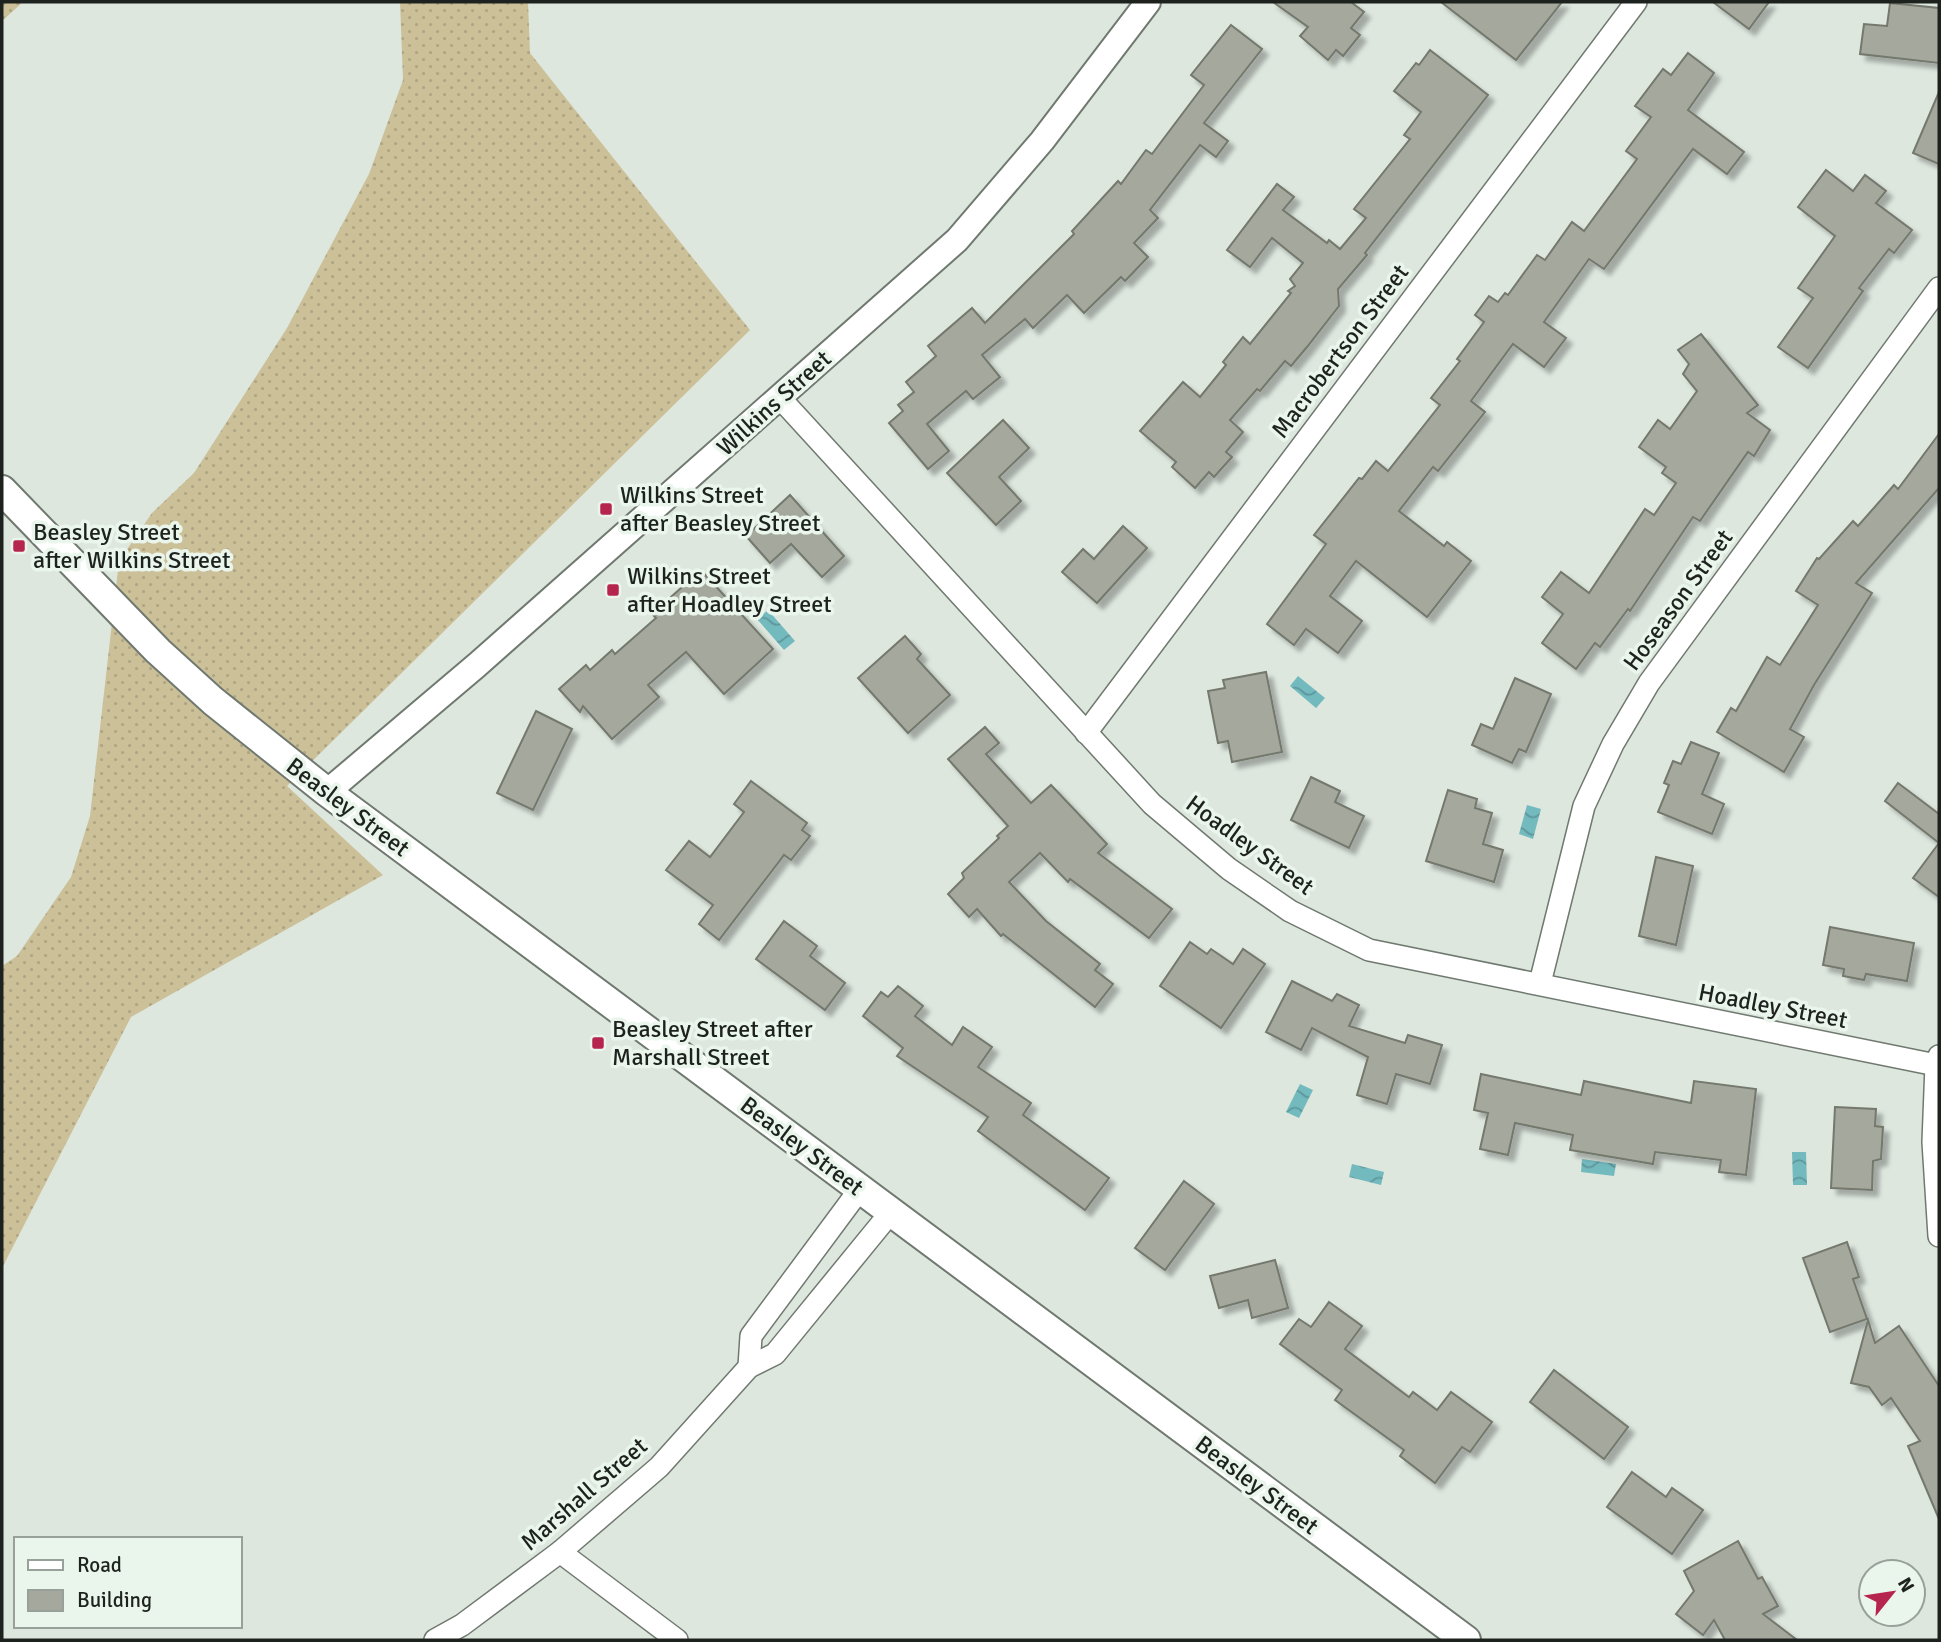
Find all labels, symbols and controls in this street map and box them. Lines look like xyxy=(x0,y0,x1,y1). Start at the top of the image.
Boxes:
street label: Macrobertson Street xyxy=(1265,258,1415,444)
street label: Wilkins Street xyxy=(711,344,837,462)
place label: Wilkins Street after Beasley Street xyxy=(620,480,820,538)
marker: Wilkins Street after Beasley Street xyxy=(598,501,614,517)
place label: Beasley Street after Wilkins Street xyxy=(33,517,230,575)
street label: Hoseason Street xyxy=(1617,524,1739,676)
marker: Beasley Street after Wilkins Street xyxy=(11,538,27,554)
place label: Wilkins Street after Hoadley Street xyxy=(627,561,832,619)
marker: Wilkins Street after Hoadley Street xyxy=(605,582,621,598)
street label: Beasley Street xyxy=(280,751,416,863)
street label: Hoadley Street xyxy=(1180,788,1320,902)
street label: Hoadley Street xyxy=(1696,977,1850,1035)
place label: Beasley Street after Marshall Street xyxy=(612,1014,813,1072)
marker: Beasley Street after Marshall Street xyxy=(590,1035,606,1051)
street label: Beasley Street xyxy=(734,1090,870,1202)
street label: Beasley Street xyxy=(1189,1429,1325,1541)
street label: Marshall Street xyxy=(515,1431,653,1557)
legend xyxy=(14,1537,242,1628)
text: Road xyxy=(77,1552,122,1578)
north arrow xyxy=(1857,1558,1927,1628)
text: N xyxy=(1892,1573,1920,1597)
text: Building xyxy=(77,1587,152,1613)

